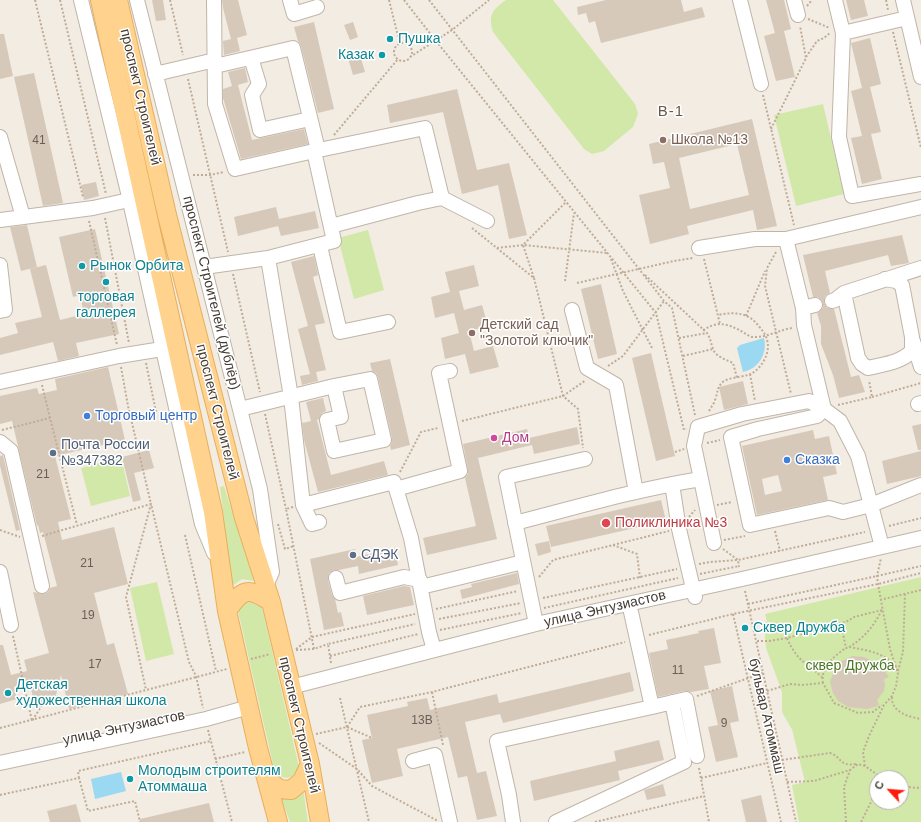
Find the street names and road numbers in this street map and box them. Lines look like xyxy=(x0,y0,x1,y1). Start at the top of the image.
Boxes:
street label: проспект Строителей xyxy=(116,27,164,167)
street label: проспект Строителей (дублёр) xyxy=(179,194,243,392)
street label: проспект Строителей xyxy=(192,342,242,482)
street label: улица Энтузиастов xyxy=(543,587,667,631)
street label: проспект Строителей xyxy=(275,655,323,795)
street label: бульвар Атоммаш xyxy=(745,657,787,775)
street label: улица Энтузиастов xyxy=(61,707,187,749)

